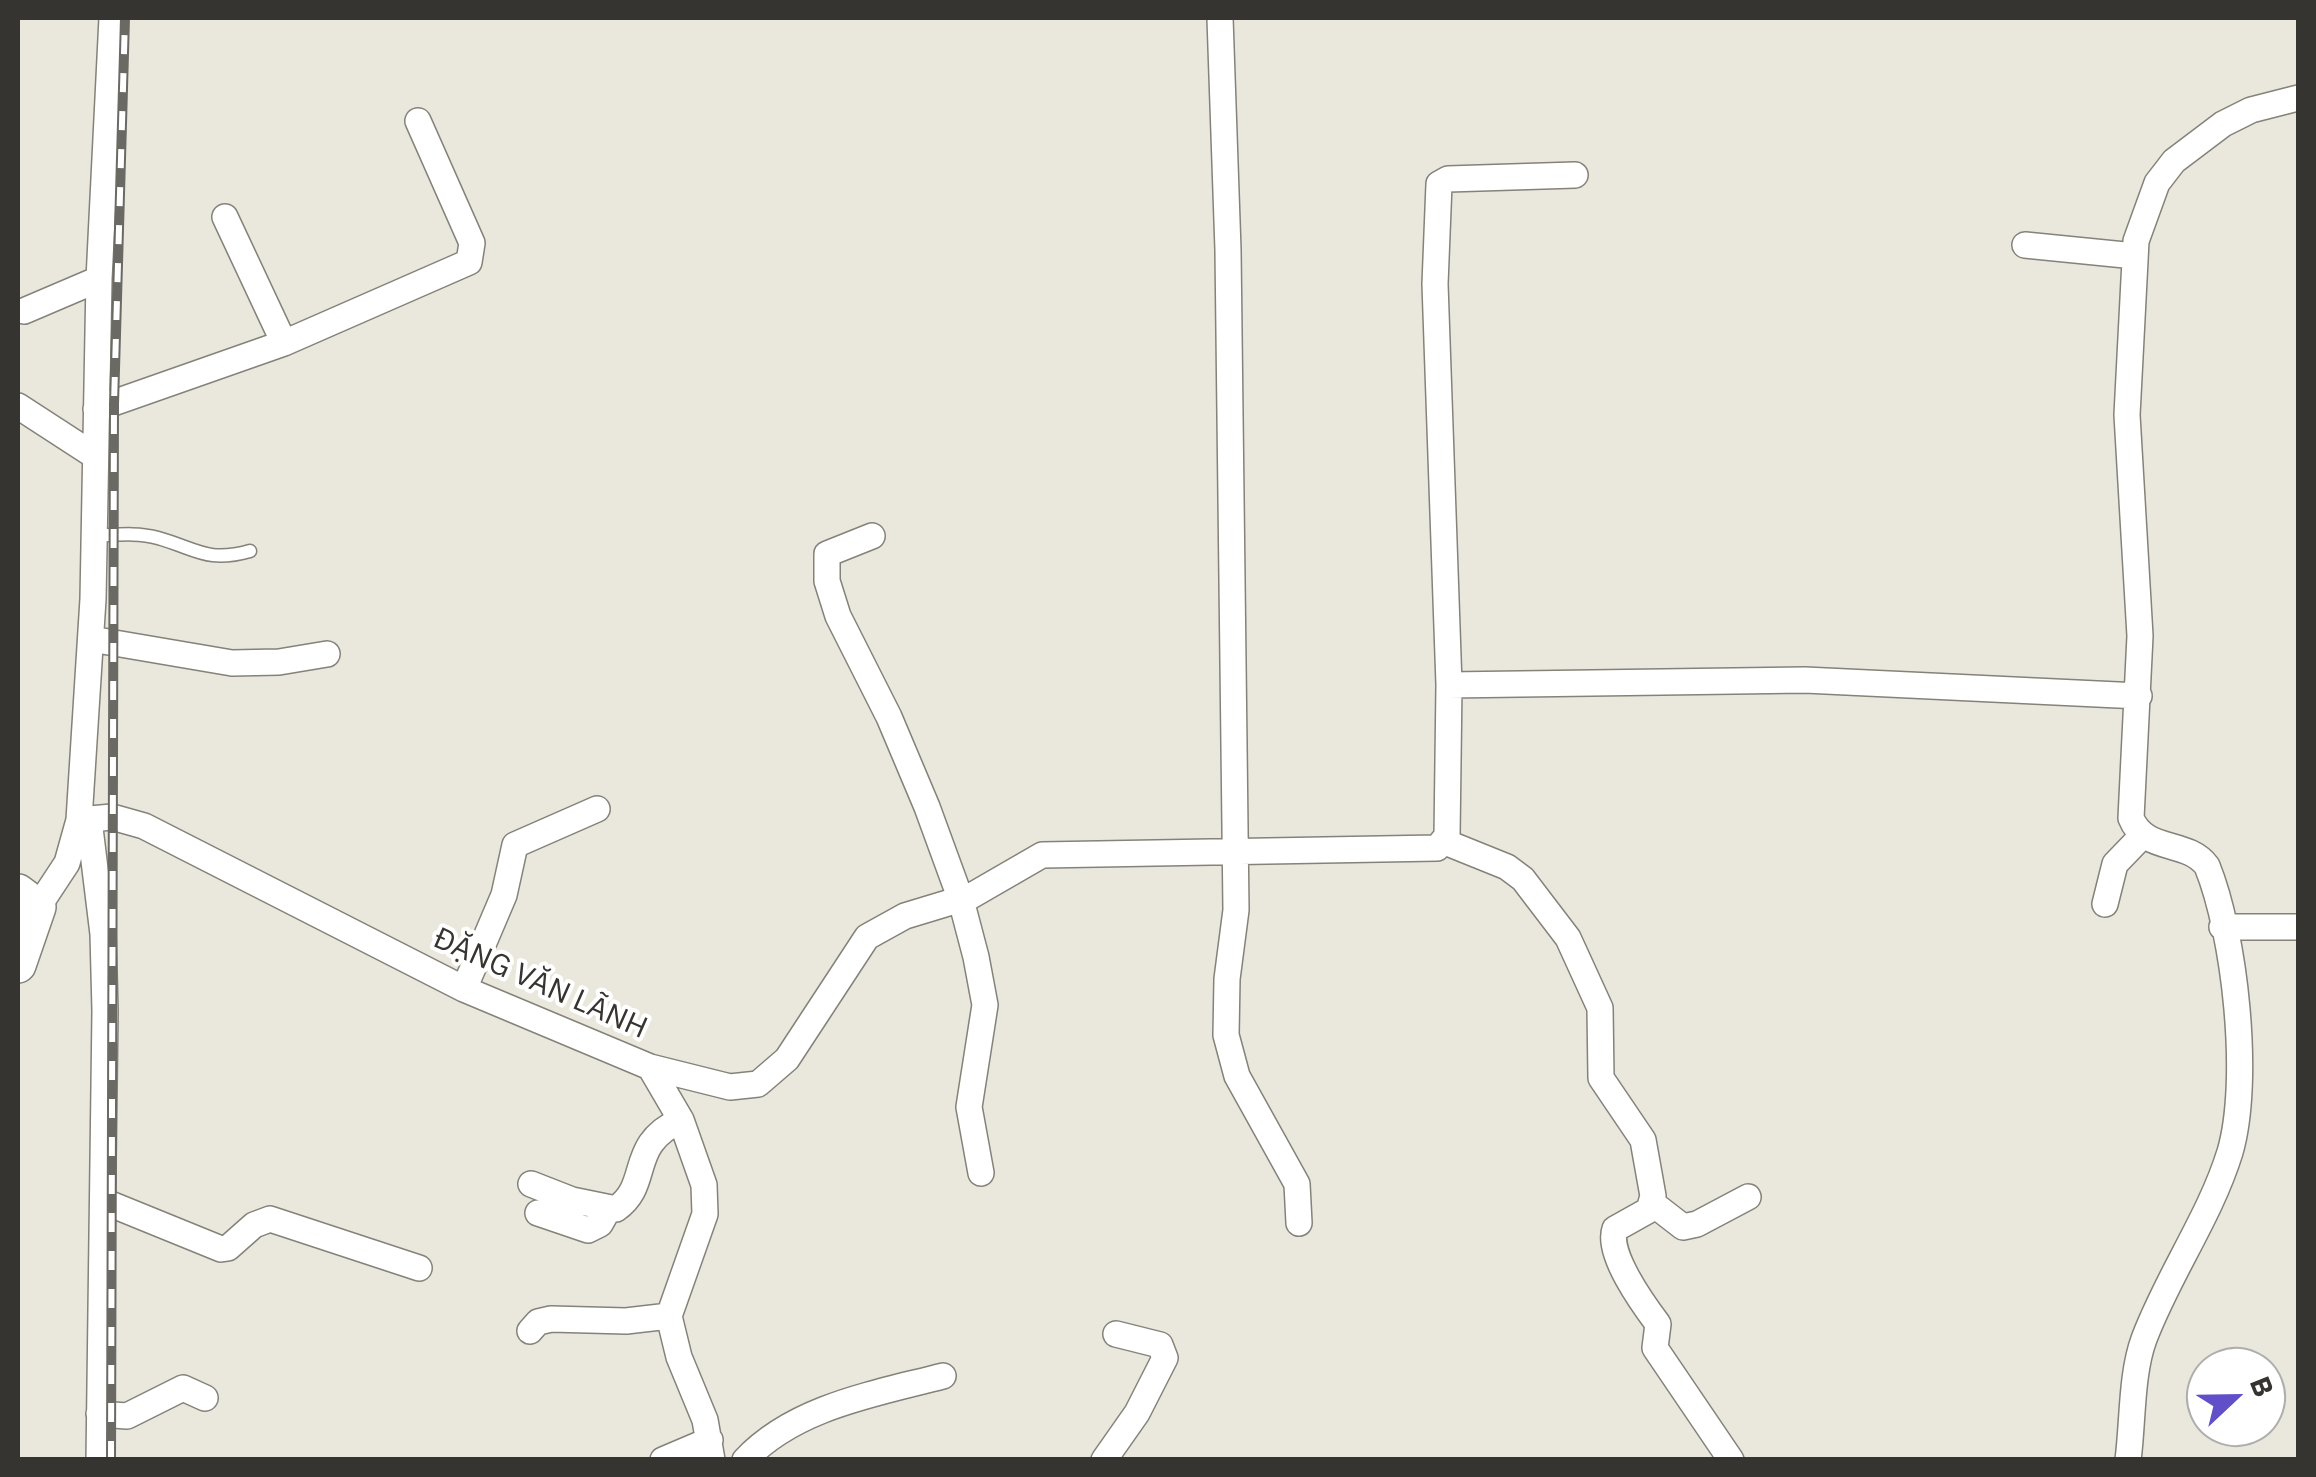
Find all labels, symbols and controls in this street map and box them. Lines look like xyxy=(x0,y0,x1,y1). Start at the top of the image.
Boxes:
street label: ĐẶNG VĂN LÃNH xyxy=(428,921,652,1047)
north arrow xyxy=(2186,1347,2286,1447)
text: B xyxy=(2242,1371,2283,1402)

